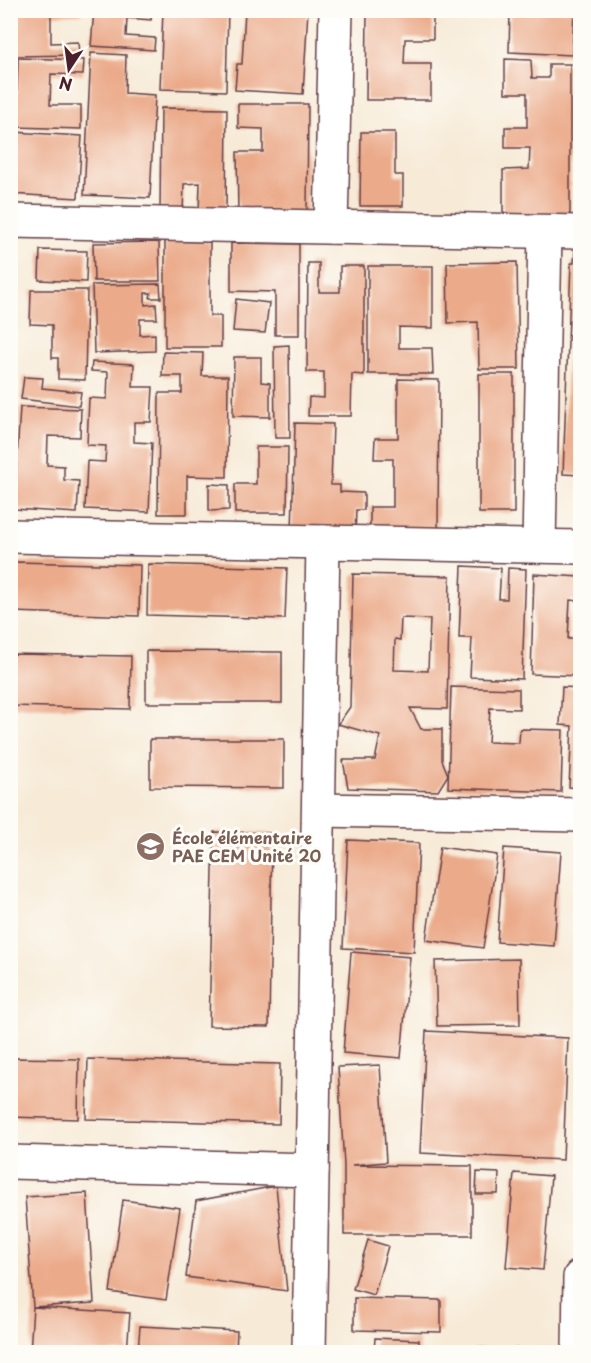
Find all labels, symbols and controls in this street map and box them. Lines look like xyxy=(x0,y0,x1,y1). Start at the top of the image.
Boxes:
north arrow xyxy=(39,39,99,99)
text: N xyxy=(57,71,74,98)
place label: École élémentaire PAE CEM Unité 20 xyxy=(172,825,322,867)
school or university icon: École élémentaire PAE CEM Unité 20 xyxy=(135,830,167,862)

